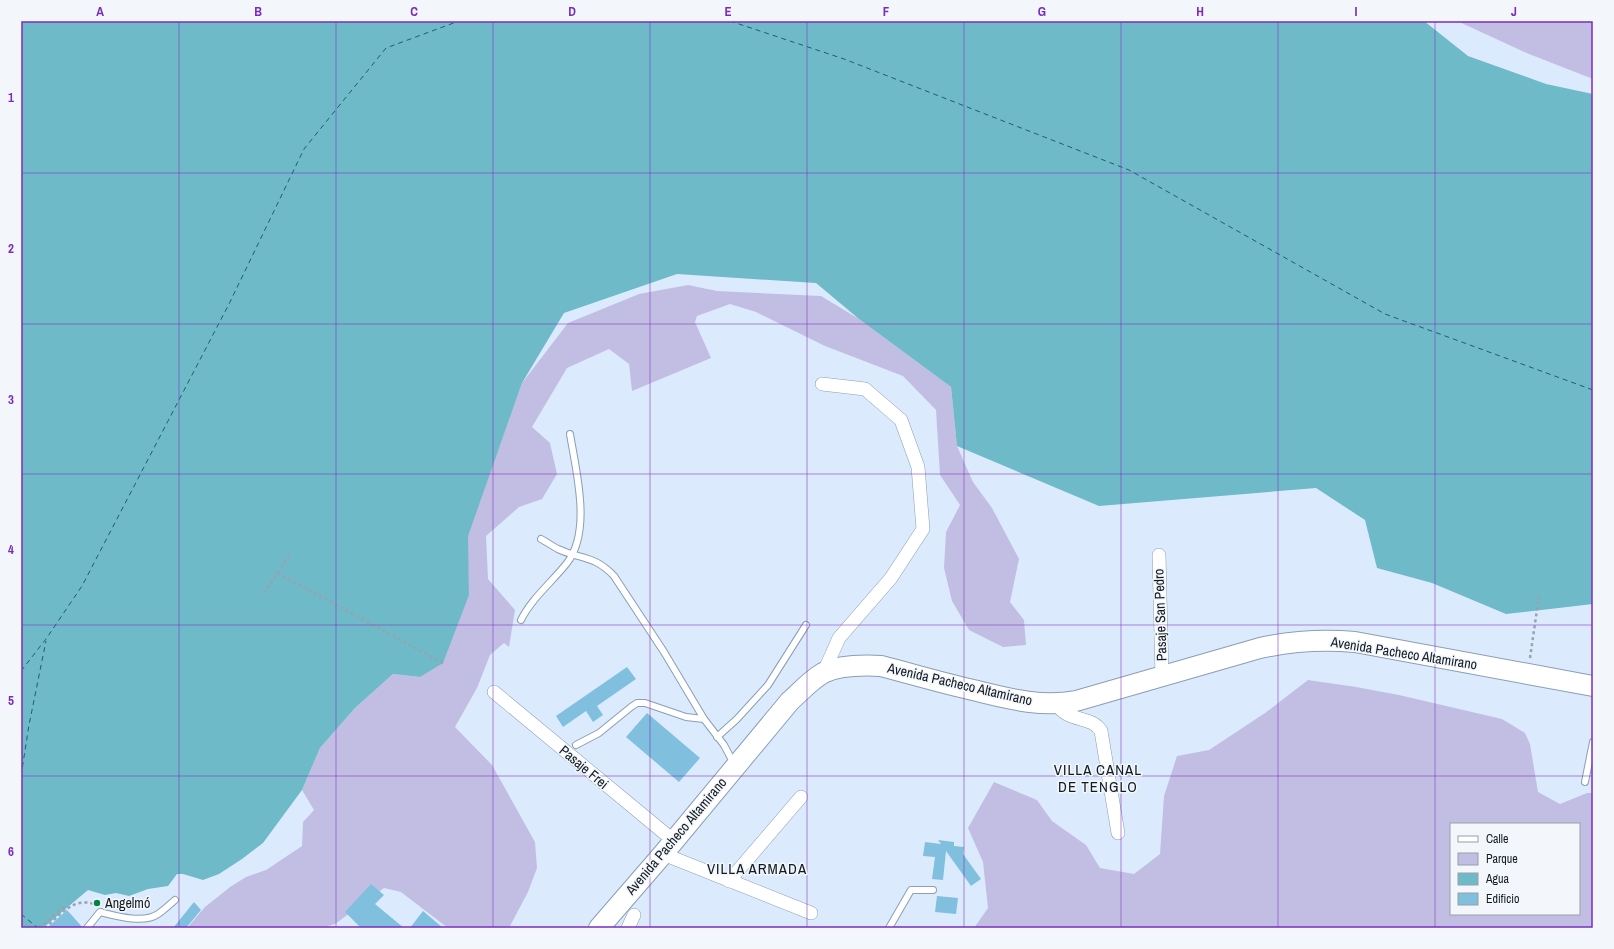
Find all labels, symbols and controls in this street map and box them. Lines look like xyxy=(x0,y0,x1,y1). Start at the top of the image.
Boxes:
text: A xyxy=(96,3,104,20)
text: B xyxy=(254,3,262,20)
text: C xyxy=(410,3,418,20)
text: D xyxy=(568,3,576,20)
text: E xyxy=(724,3,732,20)
text: F xyxy=(883,3,890,20)
text: G xyxy=(1038,3,1046,20)
text: H xyxy=(1196,3,1204,20)
text: I xyxy=(1355,3,1358,20)
text: J xyxy=(1511,3,1517,20)
text: 1 xyxy=(8,89,14,106)
text: 2 xyxy=(8,240,14,257)
text: 3 xyxy=(8,391,14,408)
text: 4 xyxy=(8,541,14,558)
street label: Pasaje San Pedro xyxy=(1149,568,1171,662)
street label: Avenida Pacheco Altamirano xyxy=(1329,632,1478,673)
street label: Avenida Pacheco Altamirano xyxy=(885,658,1034,709)
text: 5 xyxy=(8,692,14,709)
street label: Pasaje Frei xyxy=(556,741,612,793)
district label: VILLA CANAL DE TENGLO xyxy=(1054,759,1142,797)
street label: Avenida Pacheco Altamirano xyxy=(621,774,730,899)
legend xyxy=(1450,823,1580,915)
text: Calle xyxy=(1486,831,1508,847)
text: 6 xyxy=(8,843,14,860)
text: Parque xyxy=(1486,851,1518,867)
district label: VILLA ARMADA xyxy=(707,858,807,879)
text: Agua xyxy=(1485,871,1510,887)
text: Edificio xyxy=(1486,891,1519,907)
place label: Angelmó xyxy=(104,894,150,912)
marker: Angelmó xyxy=(92,898,102,908)

